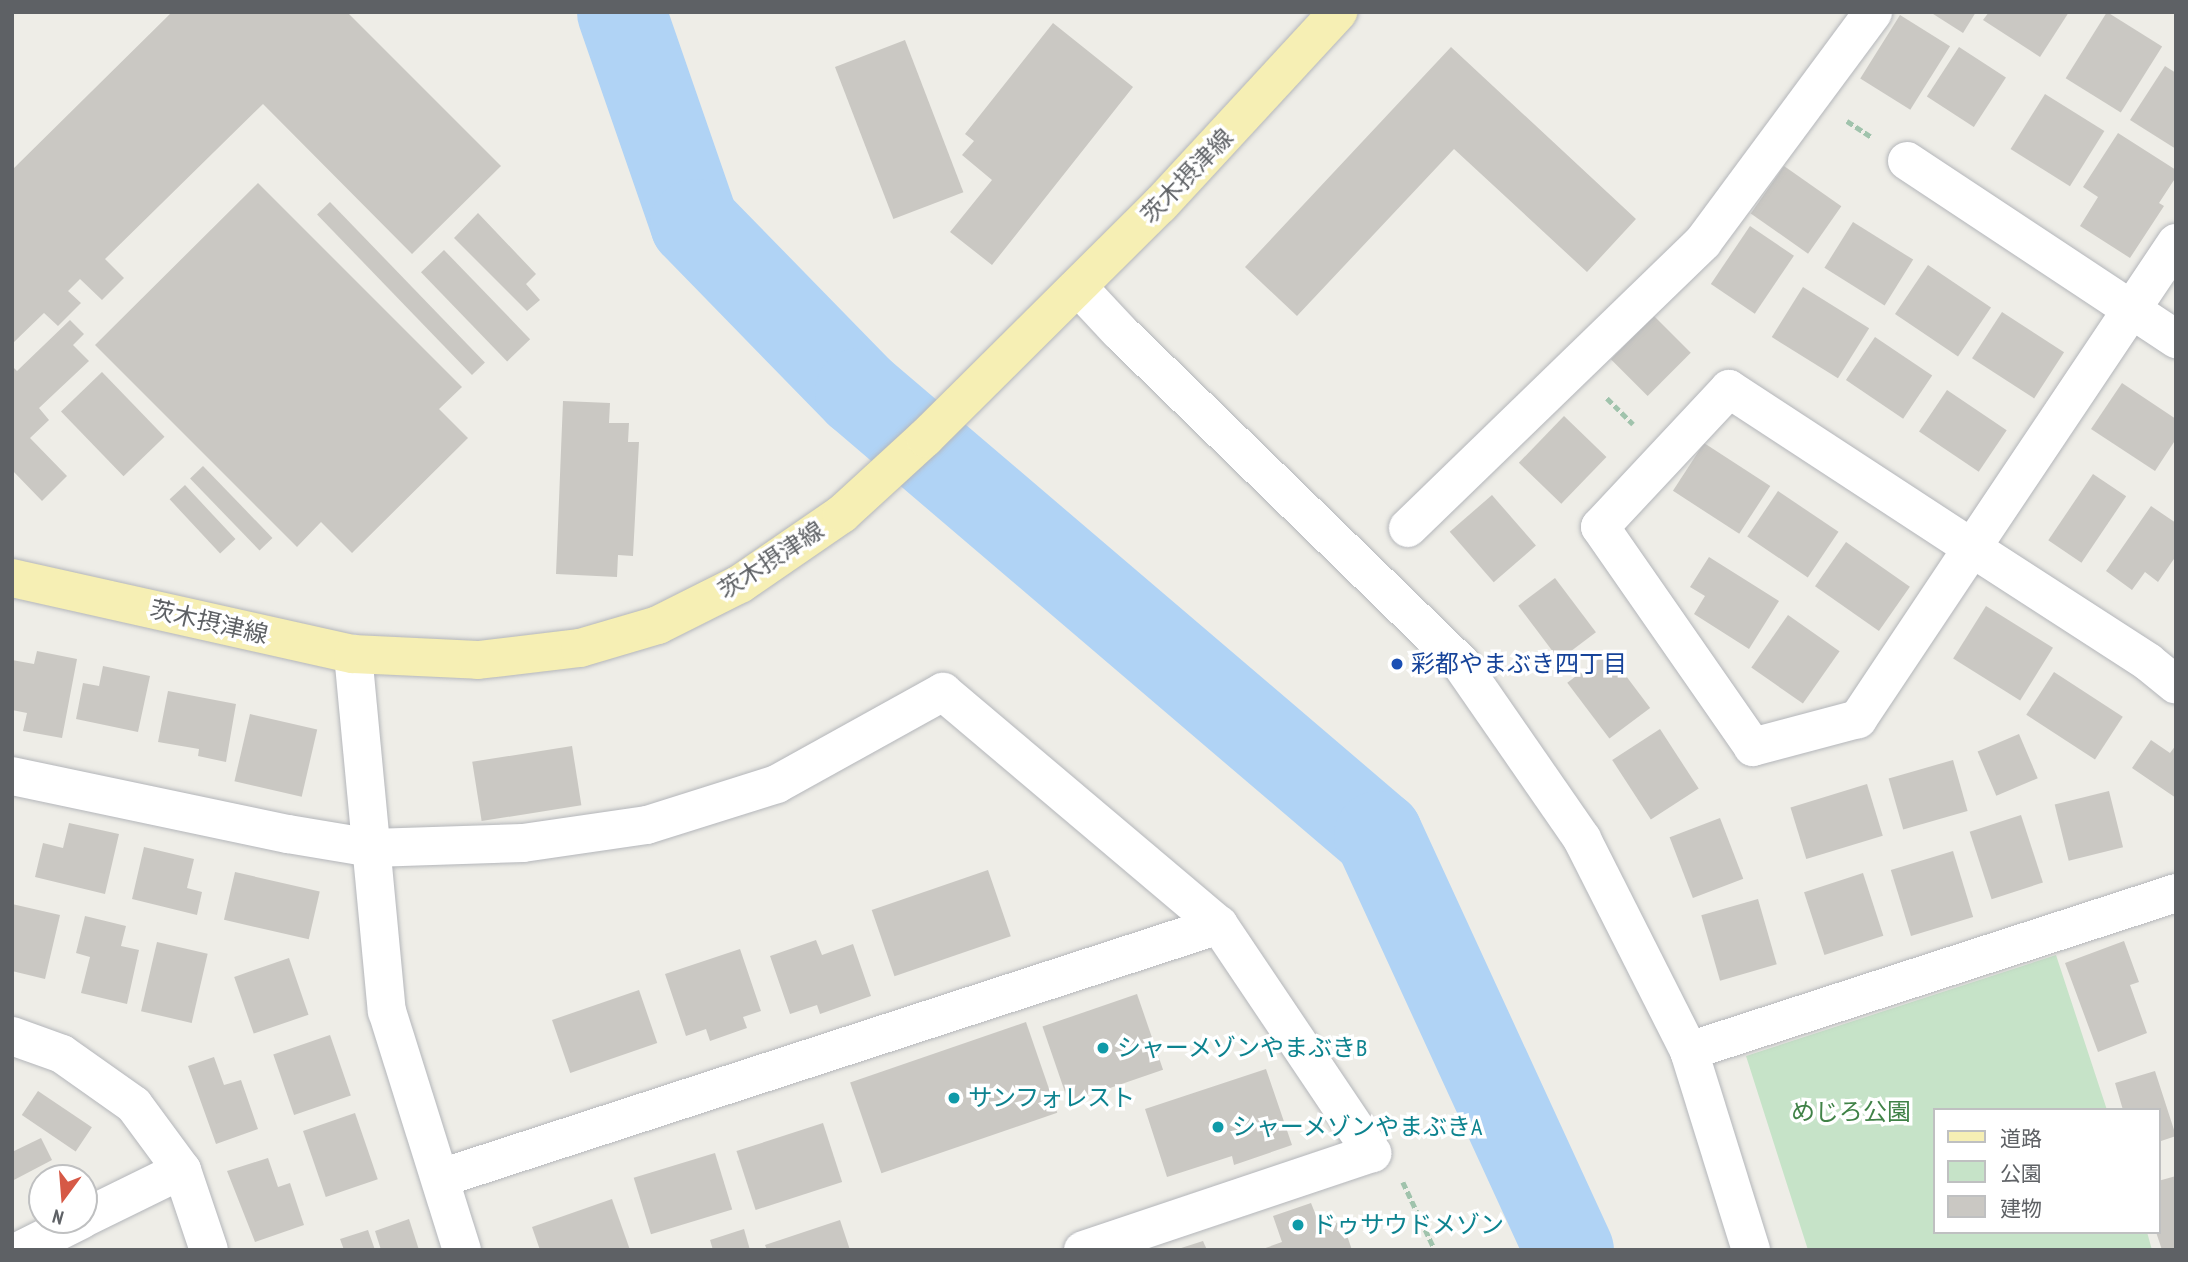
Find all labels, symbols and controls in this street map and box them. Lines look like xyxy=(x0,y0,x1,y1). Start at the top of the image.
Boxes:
street label: 茨木摂津線 xyxy=(1135,123,1239,229)
street label: 茨木摂津線 xyxy=(713,515,829,605)
street label: 茨木摂津線 xyxy=(147,594,271,650)
place label: 彩都やまぶき四丁目 xyxy=(1411,650,1627,678)
marker: 彩都やまぶき四丁目 xyxy=(1389,656,1405,672)
place label: シャーメゾンやまぶきB xyxy=(1117,1034,1368,1062)
marker: シャーメゾンやまぶきB xyxy=(1095,1040,1111,1056)
place label: サンフォレスト xyxy=(968,1084,1136,1112)
marker: サンフォレスト xyxy=(946,1090,962,1106)
park label: めじろ公園 xyxy=(1791,1098,1911,1126)
legend xyxy=(1932,1108,2160,1234)
place label: シャーメゾンやまぶきA xyxy=(1232,1113,1483,1141)
marker: シャーメゾンやまぶきA xyxy=(1210,1119,1226,1135)
text: 道路 xyxy=(2000,1125,2042,1152)
text: 公園 xyxy=(2000,1160,2042,1187)
north arrow xyxy=(28,1164,98,1234)
text: 建物 xyxy=(2000,1195,2042,1222)
text: N xyxy=(50,1204,66,1230)
place label: ドゥサウドメゾン xyxy=(1312,1211,1504,1239)
marker: ドゥサウドメゾン xyxy=(1290,1217,1306,1233)

